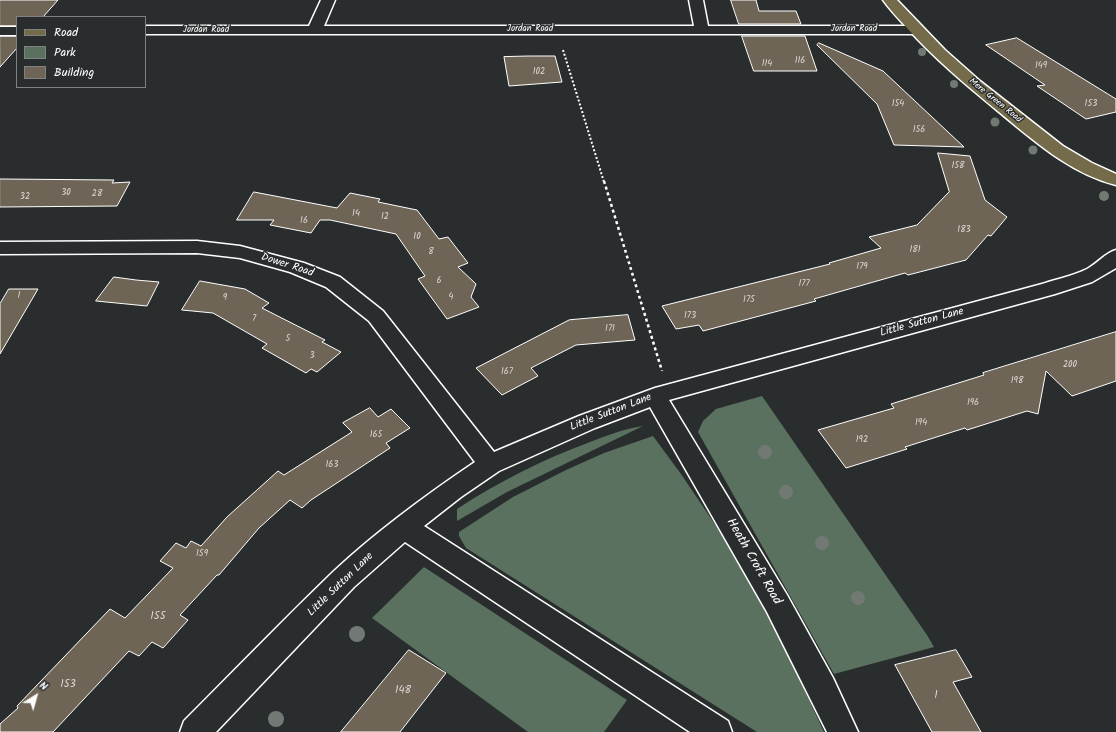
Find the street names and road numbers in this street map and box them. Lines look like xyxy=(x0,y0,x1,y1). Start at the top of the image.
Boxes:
street label: Jordan Road xyxy=(507,24,553,34)
street label: Jordan Road xyxy=(831,24,877,34)
street label: Jordan Road xyxy=(183,25,229,35)
street label: Mere Green Road xyxy=(966,76,1024,126)
street label: Dower Road xyxy=(259,251,315,281)
street label: Little Sutton Lane xyxy=(879,305,965,341)
street label: Little Sutton Lane xyxy=(568,391,654,435)
street label: Heath Croft Road xyxy=(722,516,784,608)
street label: Little Sutton Lane xyxy=(305,550,377,620)

